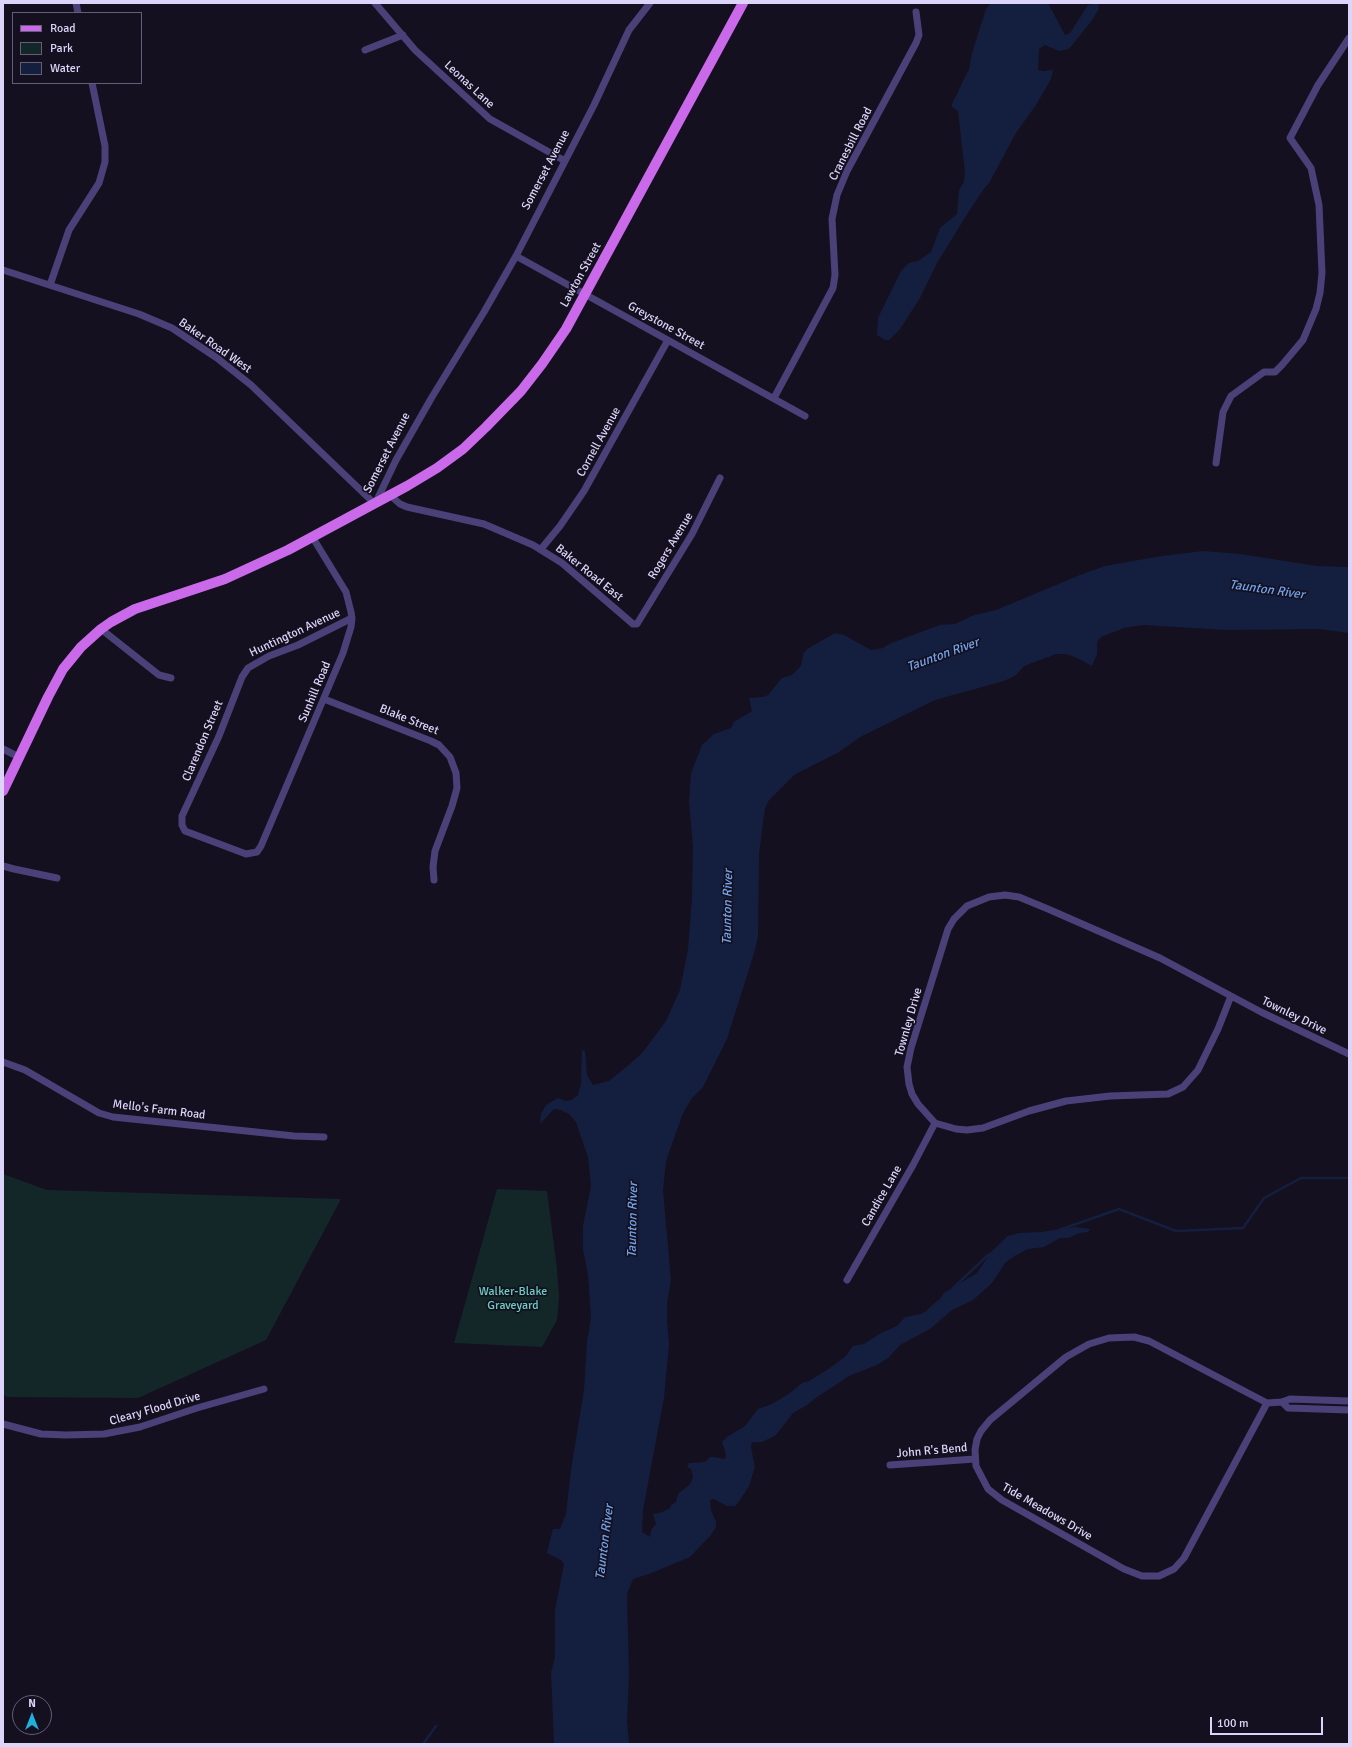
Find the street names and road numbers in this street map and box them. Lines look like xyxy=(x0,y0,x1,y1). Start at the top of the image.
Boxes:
street label: Leonas Lane xyxy=(441,58,497,112)
street label: Cranesbill Road xyxy=(826,105,876,183)
street label: Somerset Avenue xyxy=(519,128,573,212)
street label: Lawton Street xyxy=(557,240,605,310)
street label: Greystone Street xyxy=(625,299,707,353)
street label: Baker Road West xyxy=(176,316,254,376)
street label: Cornell Avenue xyxy=(574,405,624,479)
street label: Somerset Avenue xyxy=(360,410,414,496)
street label: Rogers Avenue xyxy=(645,510,697,582)
street label: Baker Road East xyxy=(552,541,626,605)
street label: Huntington Avenue xyxy=(247,606,343,660)
street label: Sunhill Road xyxy=(296,659,334,725)
street label: Clarendon Street xyxy=(179,698,227,784)
street label: Blake Street xyxy=(377,702,441,738)
street label: Townley Drive xyxy=(892,986,926,1058)
street label: Townley Drive xyxy=(1259,994,1329,1038)
street label: Mello's Farm Road xyxy=(112,1097,206,1123)
street label: Candice Lane xyxy=(859,1163,905,1229)
street label: Cleary Flood Drive xyxy=(108,1389,202,1429)
street label: John R's Bend xyxy=(896,1441,968,1461)
street label: Tide Meadows Drive xyxy=(999,1480,1095,1544)

